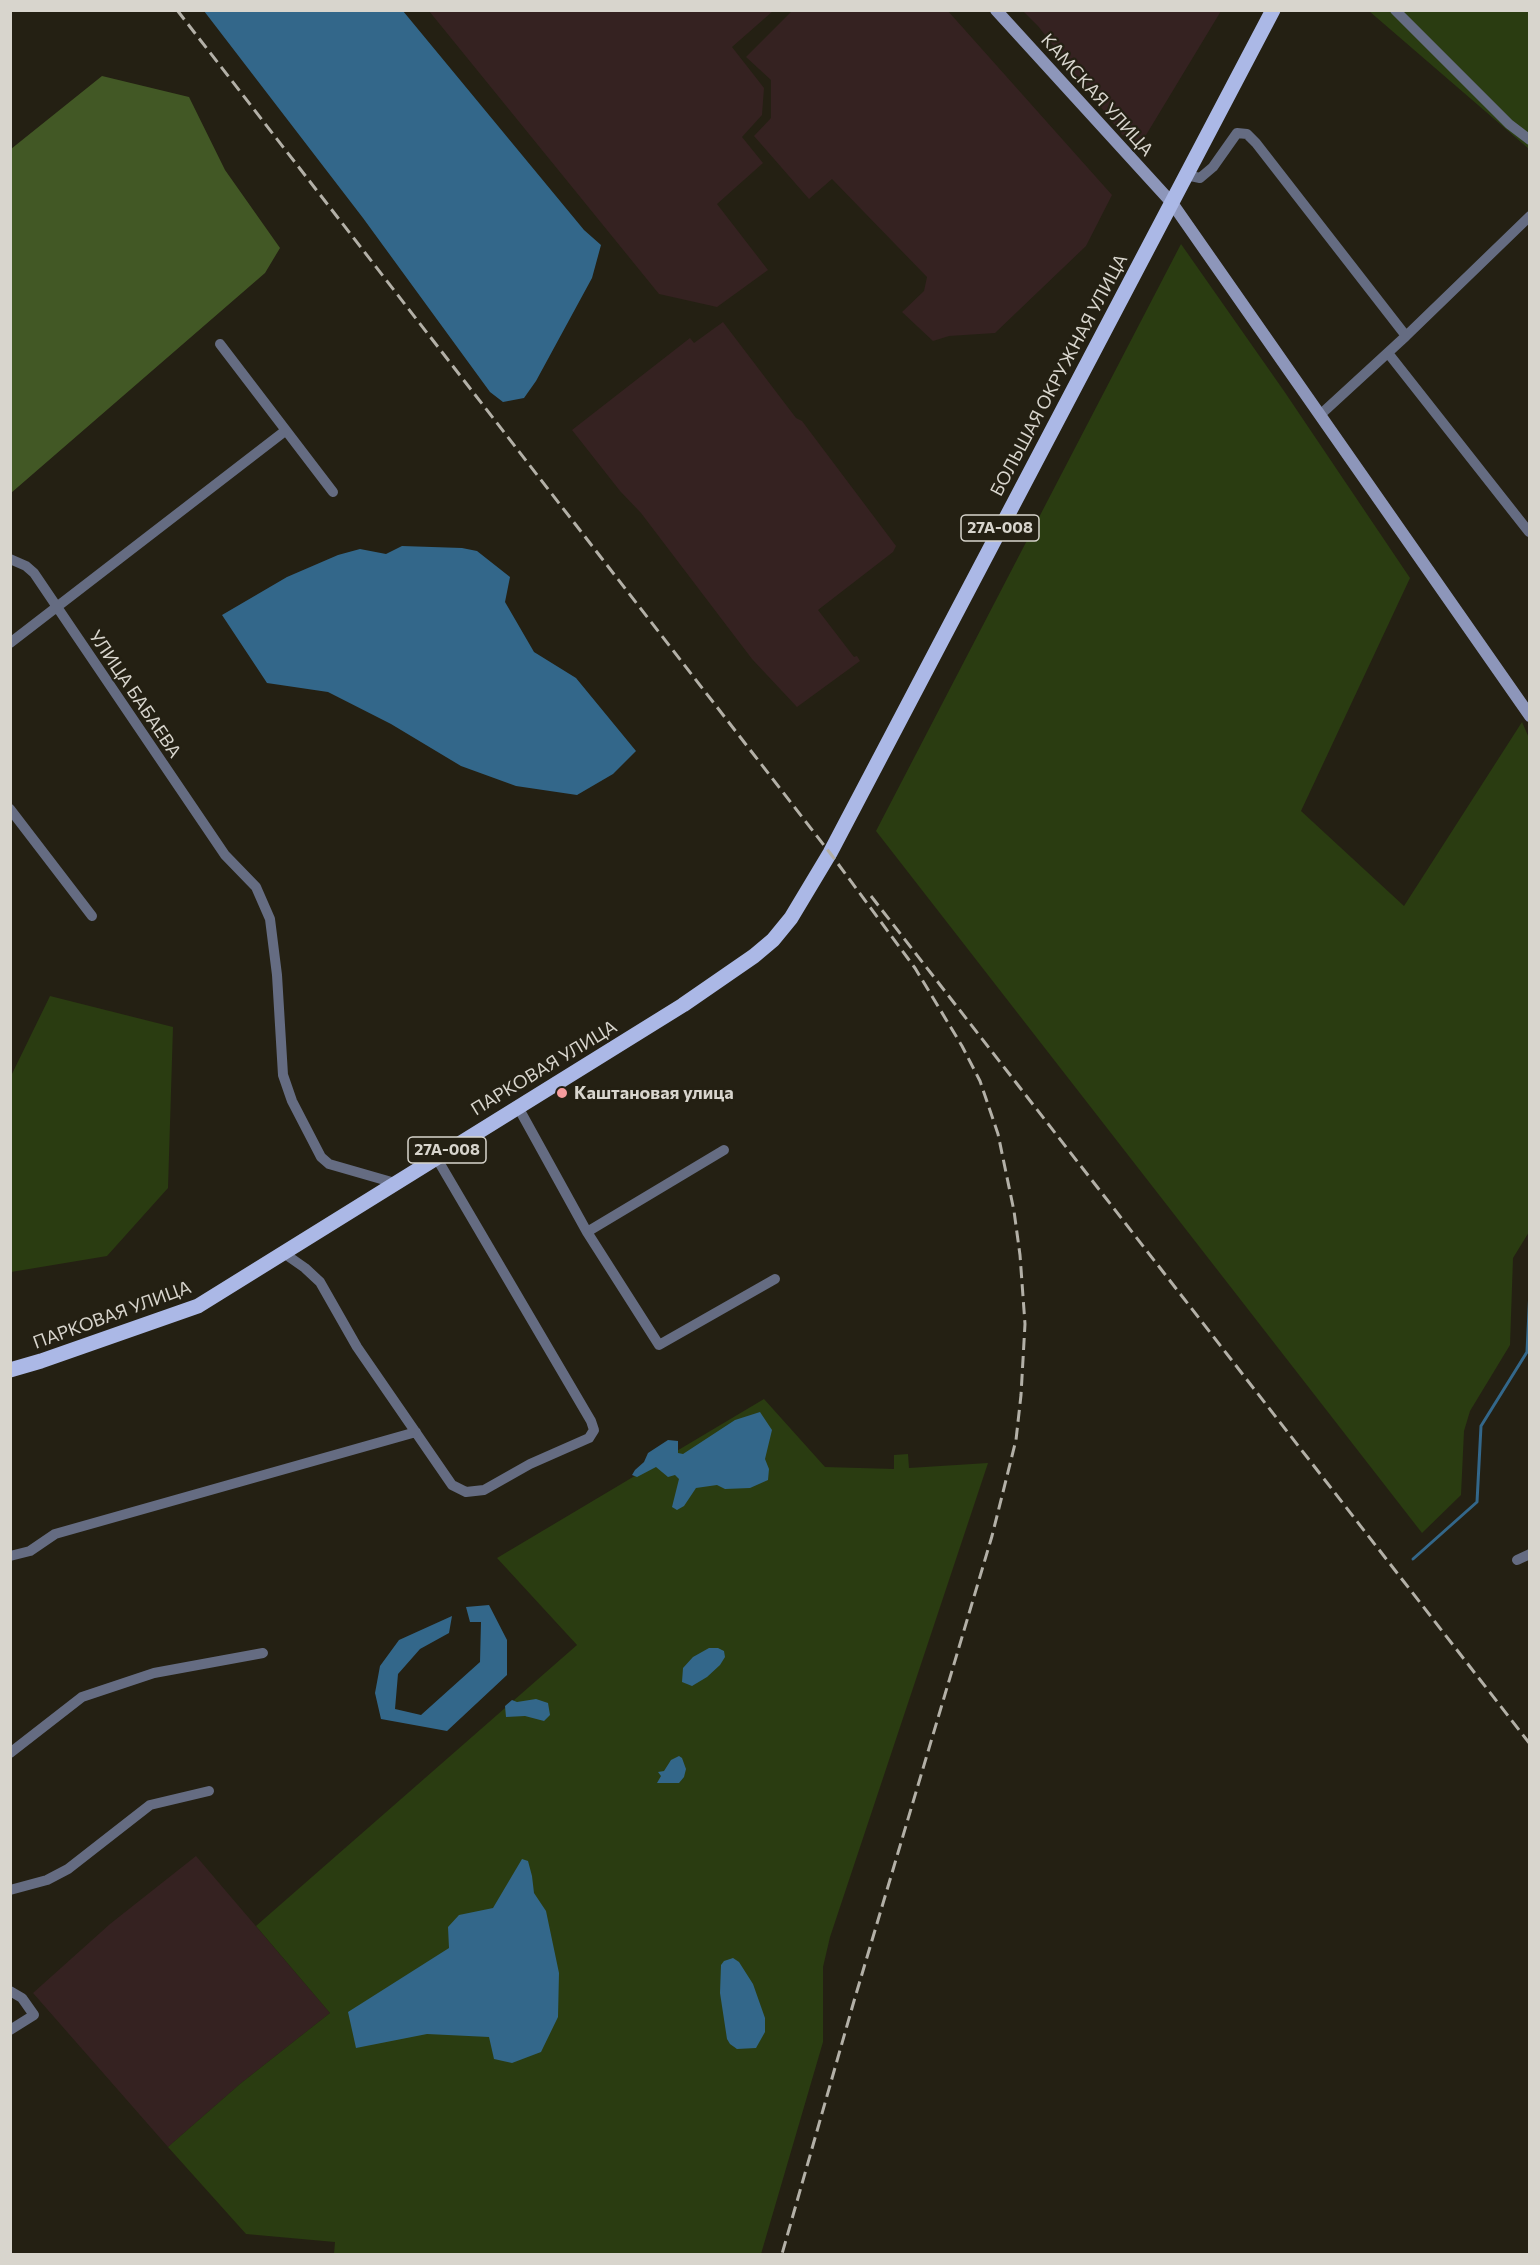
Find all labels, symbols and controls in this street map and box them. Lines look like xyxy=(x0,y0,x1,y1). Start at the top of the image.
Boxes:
street label: КАМСКАЯ УЛИЦА xyxy=(1036,29,1158,161)
street label: БОЛЬШАЯ ОКРУЖНАЯ УЛИЦА xyxy=(986,250,1132,500)
road number: 27А-008 xyxy=(961,515,1039,541)
street label: УЛИЦА БАБАЕВА xyxy=(84,626,186,762)
street label: ПАРКОВАЯ УЛИЦА xyxy=(467,1016,621,1120)
place label: Каштановая улица xyxy=(574,1082,734,1104)
marker: Каштановая улица xyxy=(555,1086,569,1100)
road number: 27А-008 xyxy=(408,1137,486,1163)
street label: ПАРКОВАЯ УЛИЦА xyxy=(30,1276,194,1354)

